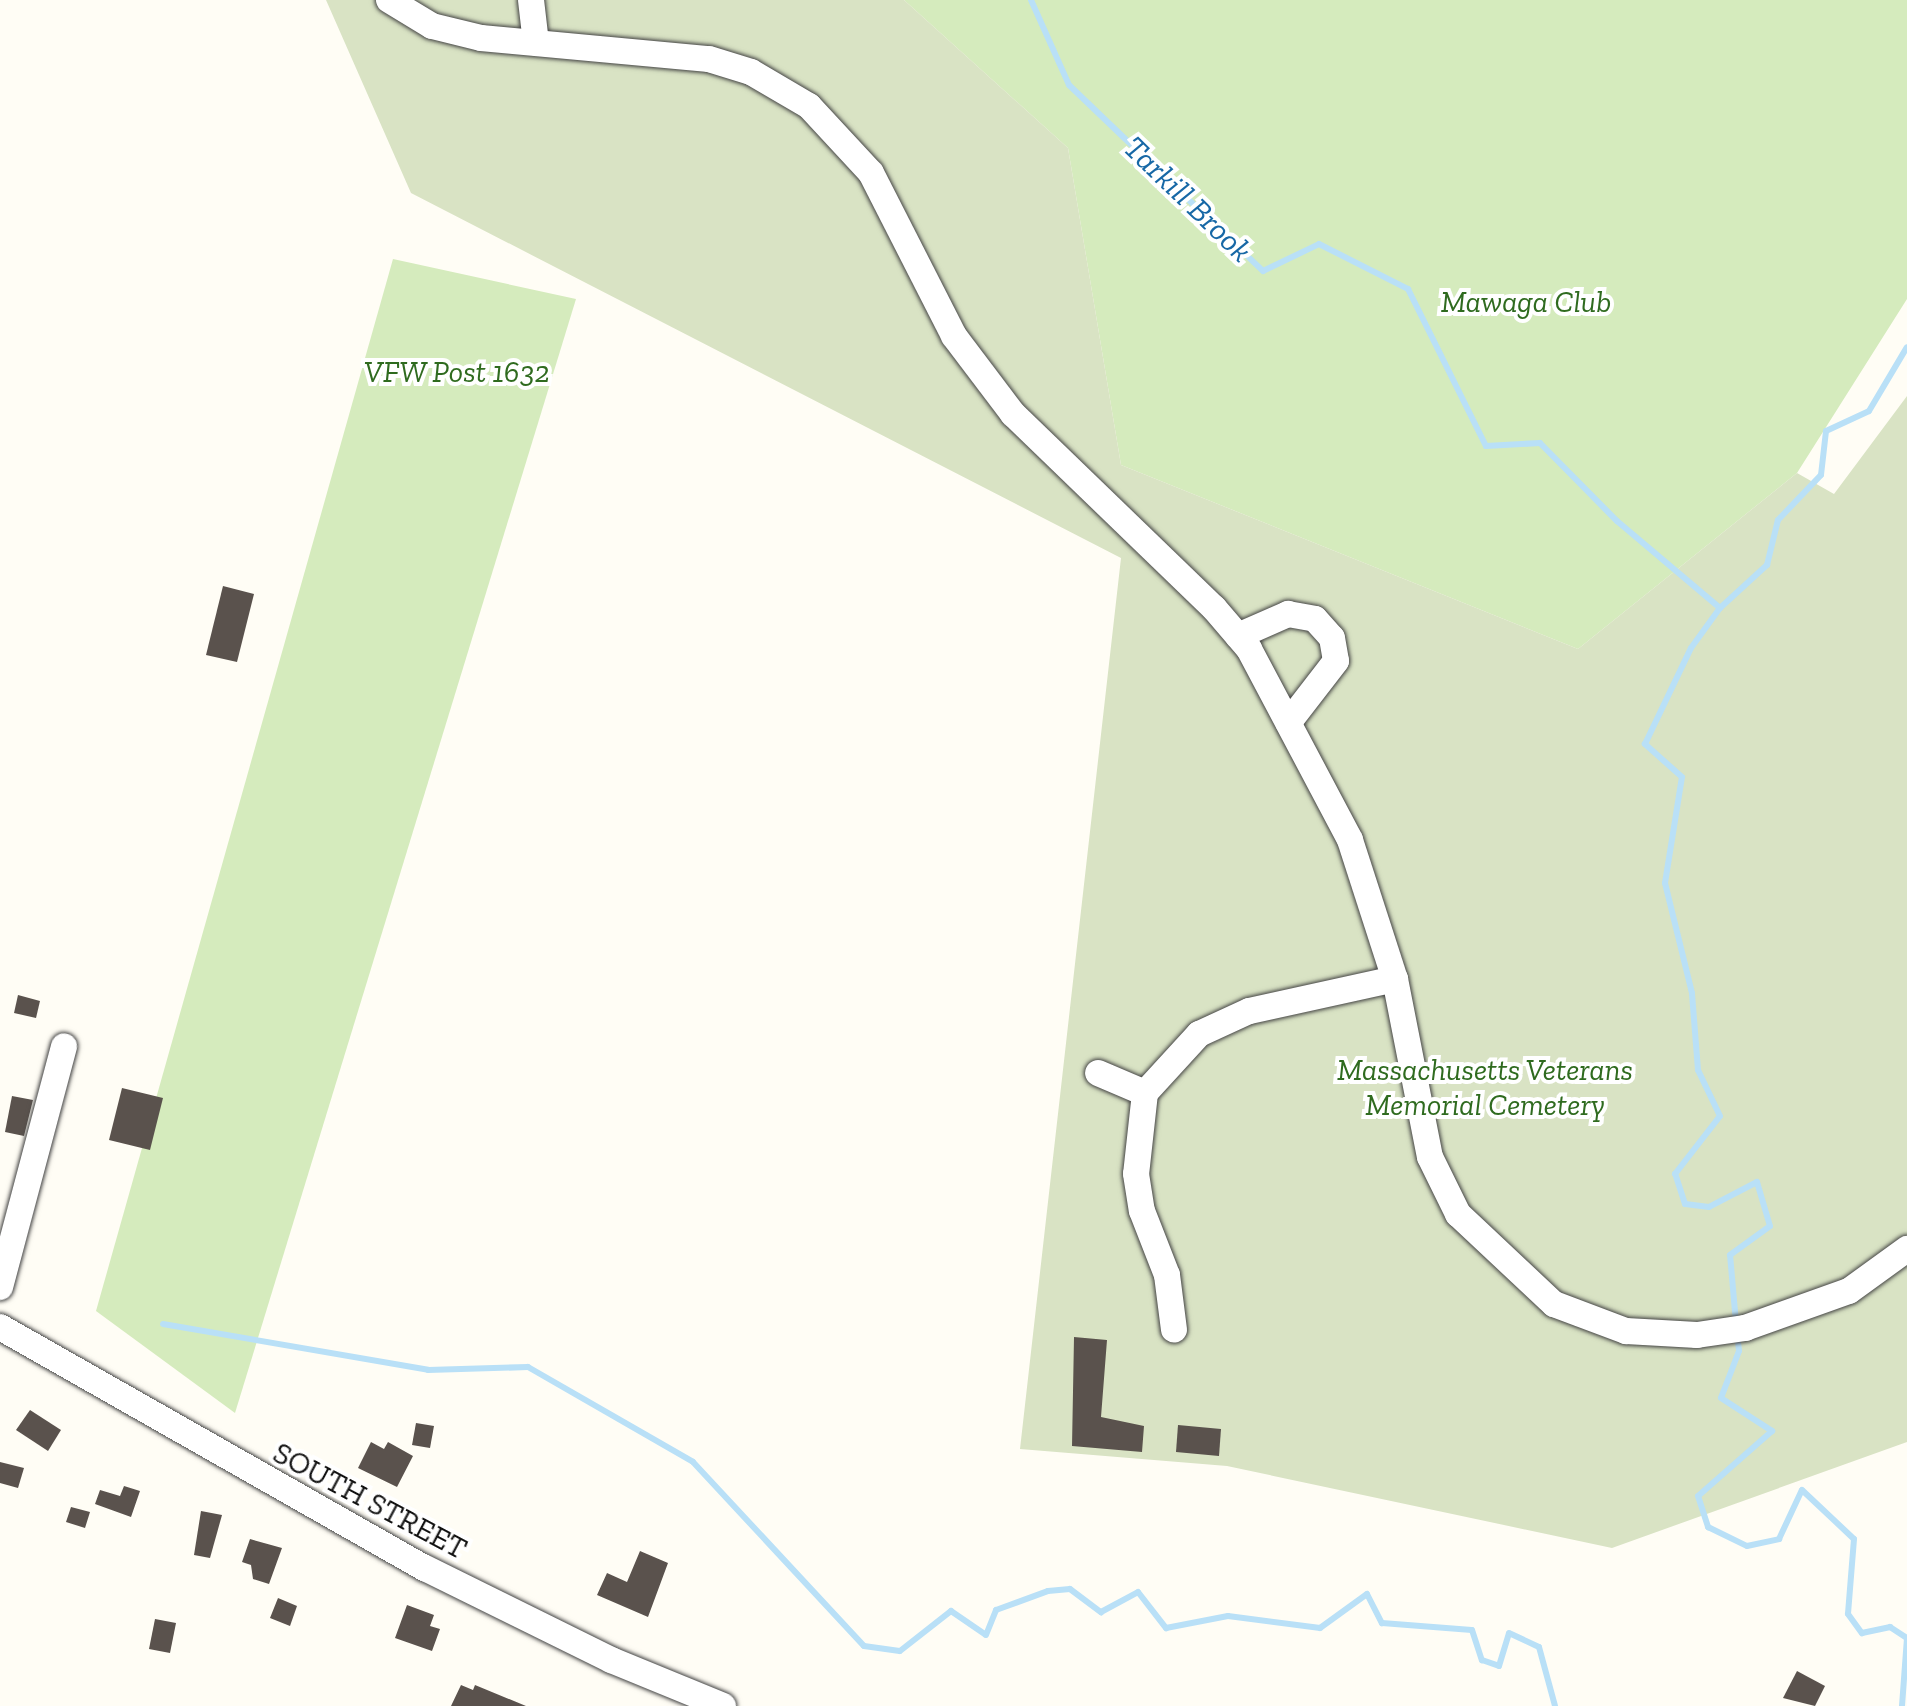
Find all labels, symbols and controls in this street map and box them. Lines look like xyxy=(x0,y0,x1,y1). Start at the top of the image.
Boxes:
water label: Tarkill Brook xyxy=(1116,128,1260,270)
park label: Mawaga Club xyxy=(1441,284,1611,320)
park label: VFW Post 1632 xyxy=(364,354,550,390)
park label: Massachusetts Veterans Memorial Cemetery xyxy=(1337,1052,1633,1122)
street label: SOUTH STREET xyxy=(267,1435,473,1567)

